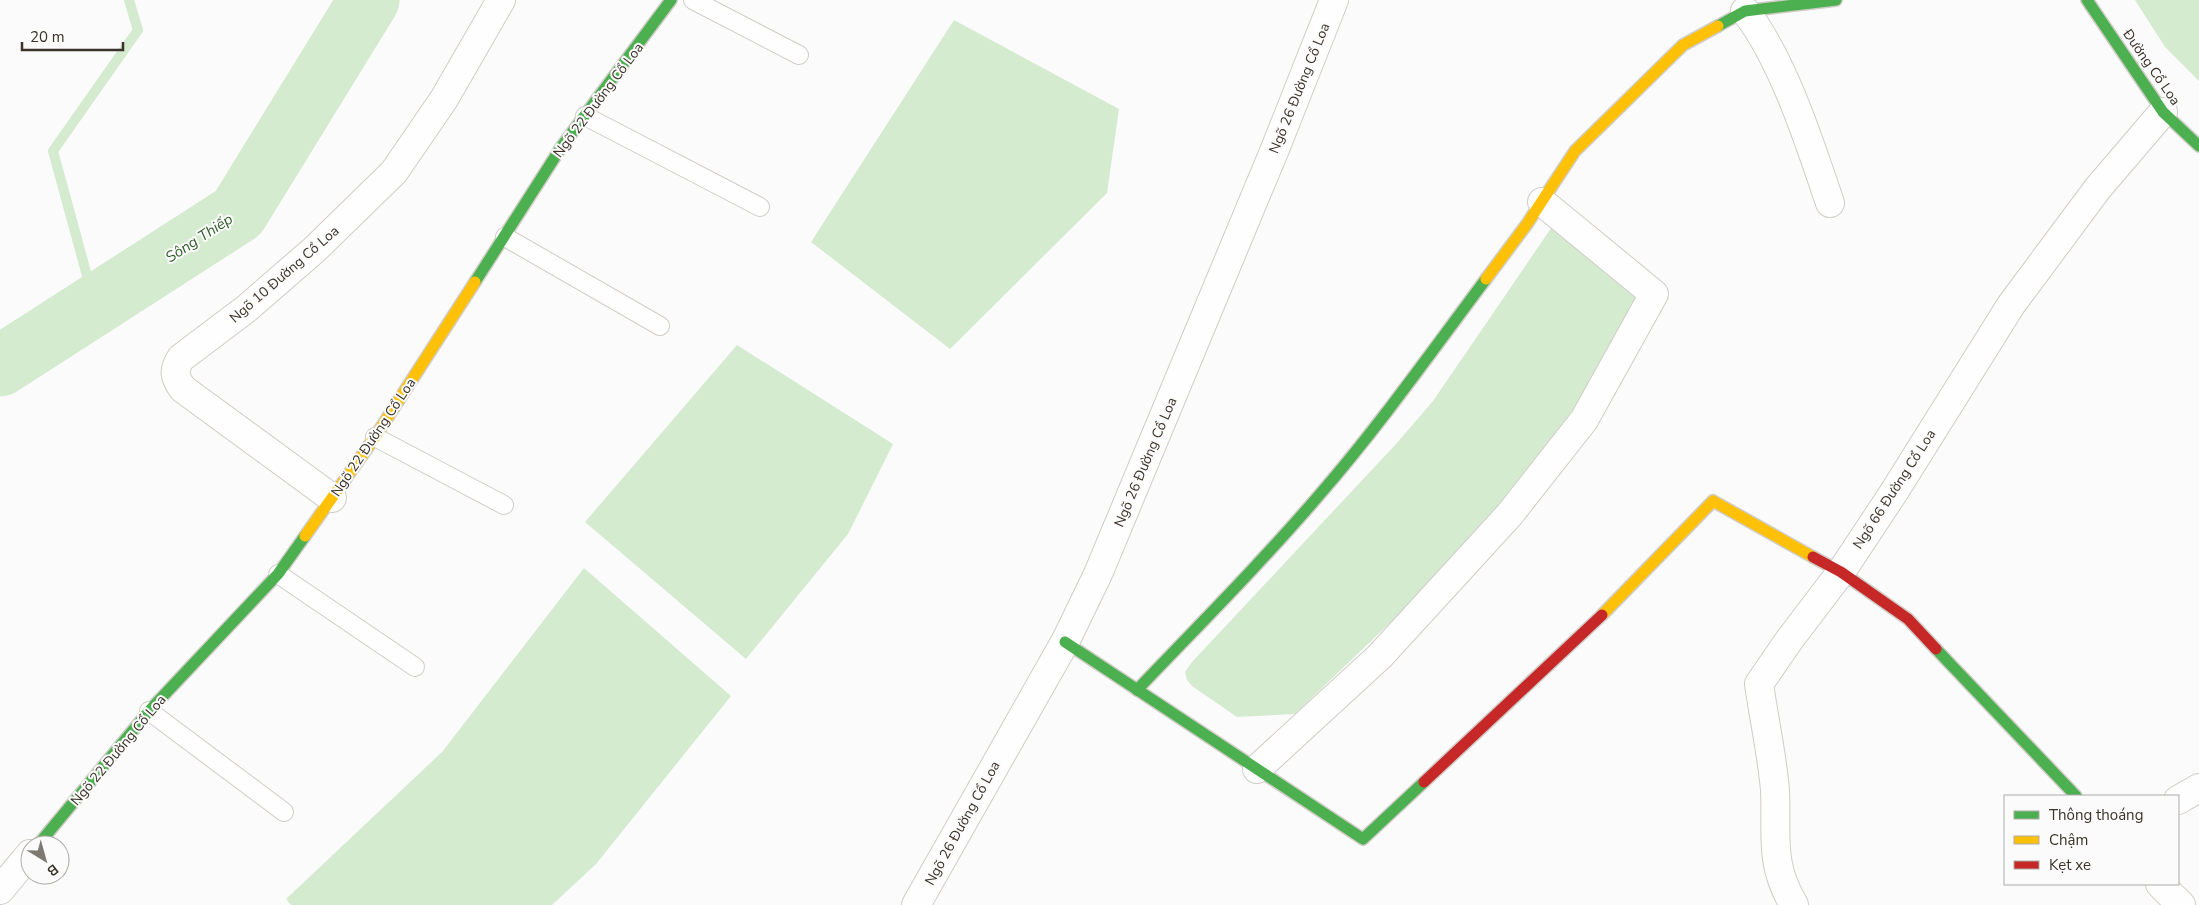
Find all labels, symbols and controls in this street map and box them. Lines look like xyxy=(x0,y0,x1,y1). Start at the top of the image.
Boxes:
scale bar xyxy=(22,20,124,52)
street label: Ngõ 26 Đường Cổ Loa xyxy=(1265,20,1334,156)
street label: Đường Cổ Loa xyxy=(2118,25,2185,109)
text: 20 m xyxy=(30,27,65,47)
street label: Ngõ 22 Đường Cổ Loa xyxy=(549,39,648,162)
water label: Sông Thiếp xyxy=(161,209,237,267)
street label: Ngõ 10 Đường Cổ Loa xyxy=(226,222,343,327)
street label: Ngõ 22 Đường Cổ Loa xyxy=(327,374,420,500)
street label: Ngõ 26 Đường Cổ Loa xyxy=(1110,394,1181,530)
street label: Ngõ 66 Đường Cổ Loa xyxy=(1849,426,1940,553)
street label: Ngõ 22 Đường Cổ Loa xyxy=(66,691,170,810)
street label: Ngõ 26 Đường Cổ Loa xyxy=(920,758,1004,889)
legend xyxy=(2004,795,2179,885)
text: Thông thoáng xyxy=(2049,805,2143,825)
text: Chậm xyxy=(2049,830,2088,850)
north arrow xyxy=(20,835,70,885)
text: Kẹt xe xyxy=(2049,855,2091,875)
text: B xyxy=(43,859,62,880)

